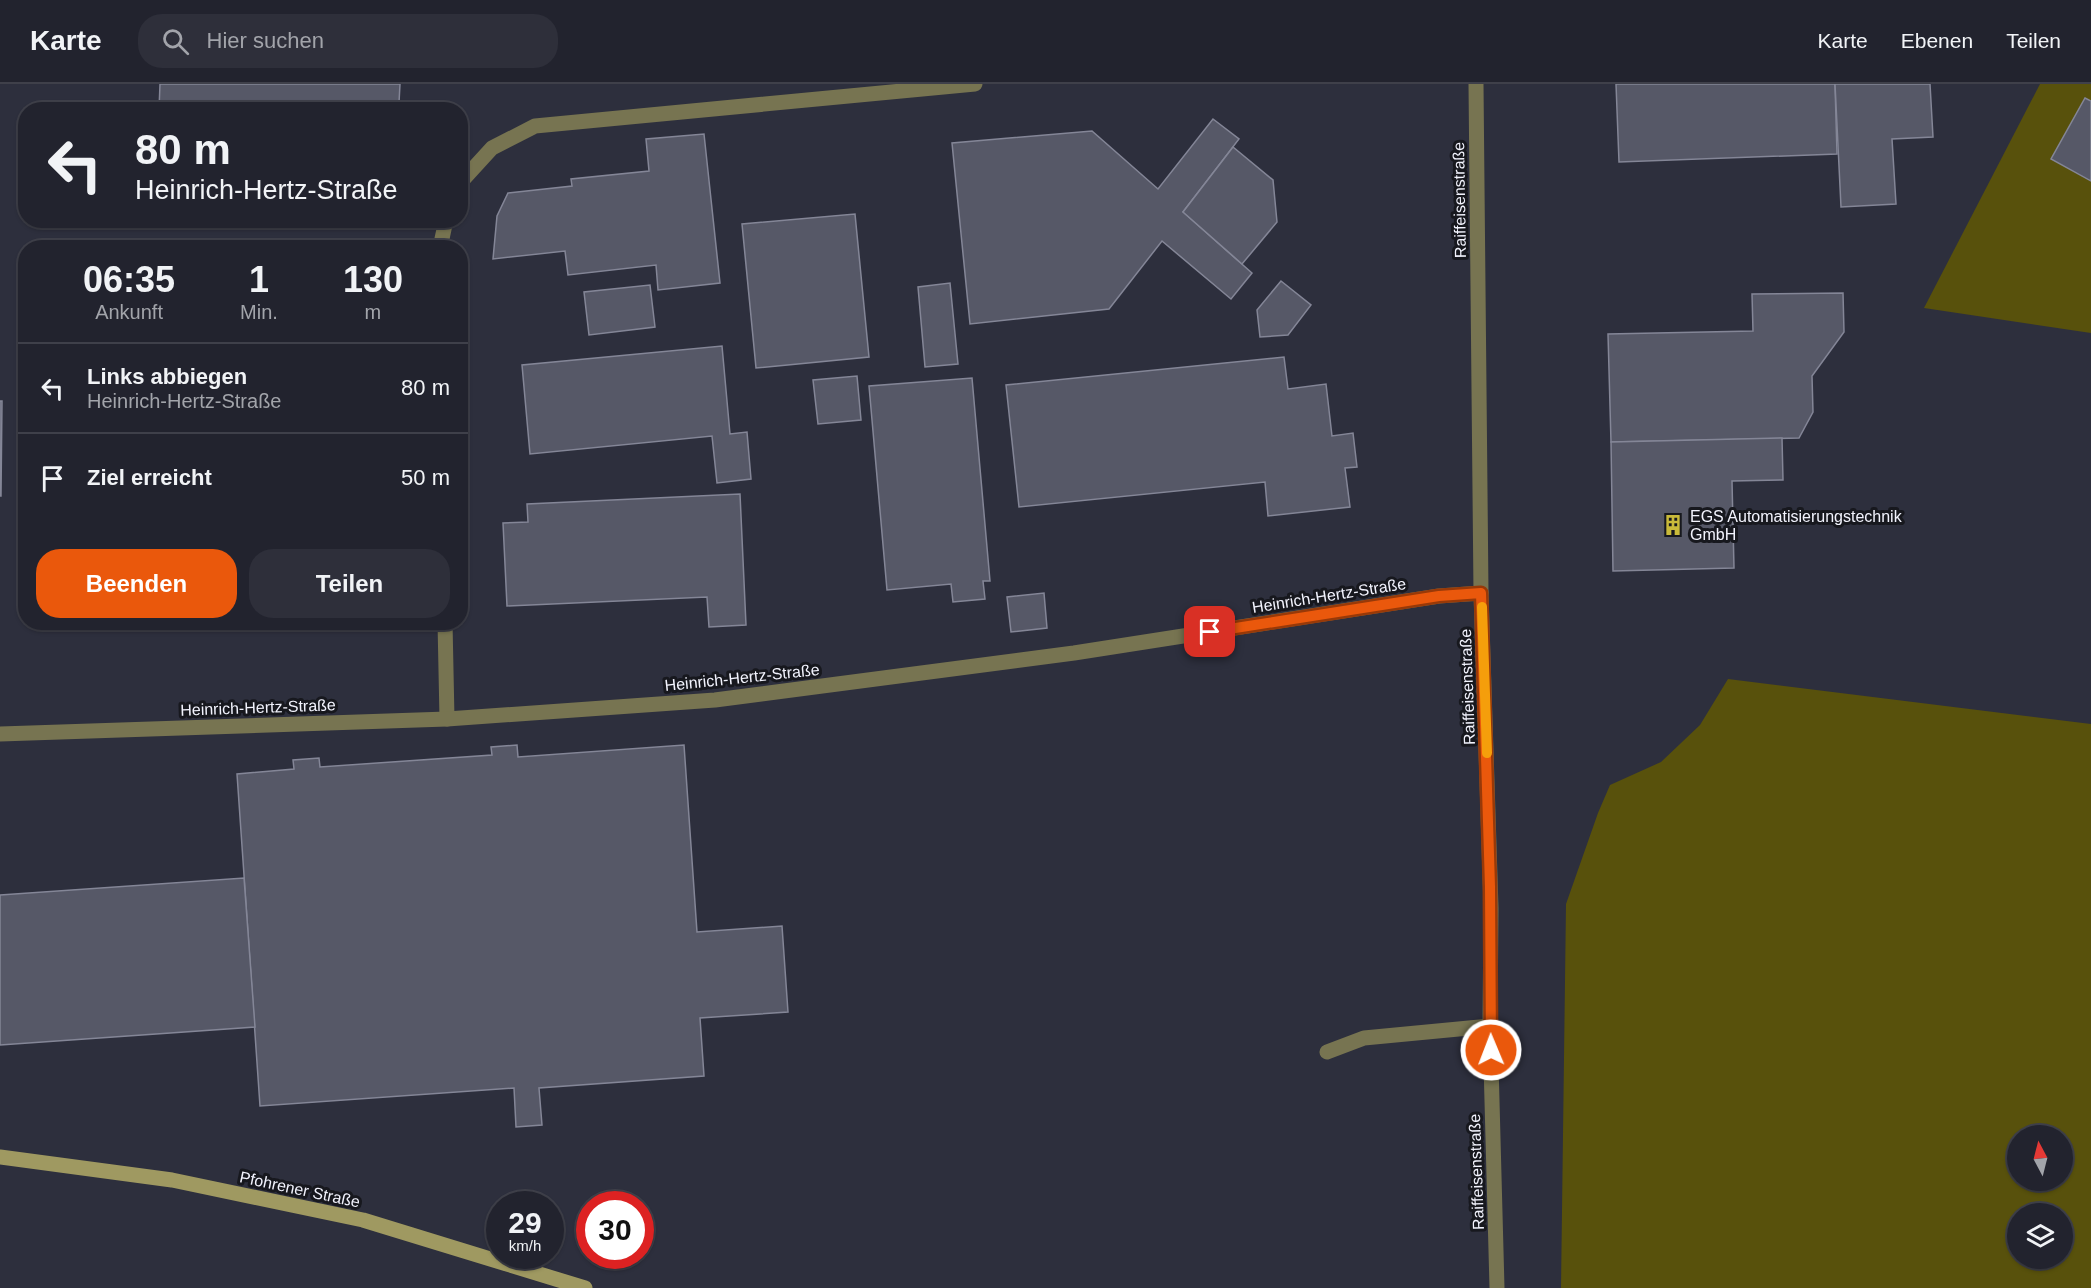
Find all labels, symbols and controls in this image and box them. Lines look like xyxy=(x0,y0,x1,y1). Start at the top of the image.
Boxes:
search box xyxy=(138,14,558,68)
text: Karte xyxy=(30,25,102,56)
icon: search xyxy=(159,25,192,58)
text: Hier suchen xyxy=(207,28,324,53)
text: Karte xyxy=(1818,29,1868,52)
text: Ebenen xyxy=(1901,29,1973,52)
text: Teilen xyxy=(2006,29,2061,52)
icon: left xyxy=(36,126,114,204)
text: 80 m xyxy=(135,126,231,173)
street label: Raiffeisenstraße xyxy=(1450,142,1469,258)
text: Heinrich-Hertz-Straße xyxy=(135,175,398,205)
text: 06:35 xyxy=(83,259,175,300)
text: 1 xyxy=(249,259,269,300)
text: 130 xyxy=(343,259,403,300)
text: Ankunft xyxy=(95,301,163,323)
text: Min. xyxy=(240,301,278,323)
text: m xyxy=(365,301,381,323)
text: Links abbiegen xyxy=(87,364,247,389)
icon: left xyxy=(36,372,69,405)
text: 80 m xyxy=(401,375,450,400)
text: Heinrich-Hertz-Straße xyxy=(87,390,281,412)
icon: arrive xyxy=(36,462,69,495)
text: Ziel erreicht xyxy=(87,465,212,490)
text: 50 m xyxy=(401,465,450,490)
place label: EGS Automatisierungstechnik GmbH xyxy=(1690,508,1903,543)
building icon: EGS Automatisierungstechnik GmbH xyxy=(1661,513,1685,537)
button: Beenden xyxy=(36,549,237,618)
button: Teilen xyxy=(249,549,450,618)
street label: Heinrich-Hertz-Straße xyxy=(1251,575,1407,616)
pin xyxy=(1184,606,1235,657)
icon: arrive xyxy=(1193,615,1226,648)
street label: Raiffeisenstraße xyxy=(1457,629,1478,745)
street label: Heinrich-Hertz-Straße xyxy=(664,661,820,694)
street label: Heinrich-Hertz-Straße xyxy=(180,696,336,719)
position arrow xyxy=(1459,1018,1523,1082)
street label: Raiffeisenstraße xyxy=(1466,1114,1487,1230)
north arrow xyxy=(2007,1125,2073,1191)
map controls xyxy=(2007,1125,2073,1269)
street label: Pfohrener Straße xyxy=(238,1168,362,1211)
speed limit sign: 30 xyxy=(576,1191,654,1269)
button: layers xyxy=(2007,1203,2073,1269)
text: 29 xyxy=(508,1206,542,1239)
text: km/h xyxy=(509,1237,541,1254)

